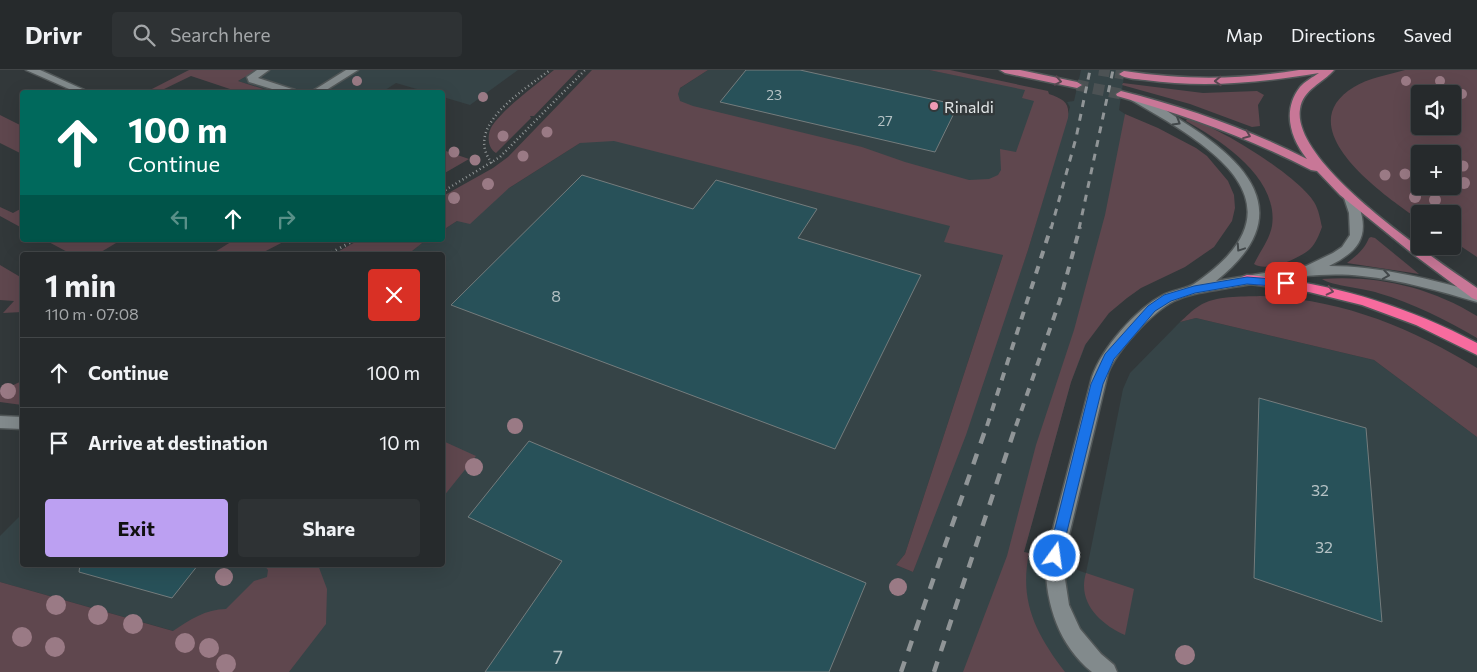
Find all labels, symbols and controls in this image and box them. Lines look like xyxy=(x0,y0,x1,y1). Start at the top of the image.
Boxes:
search box xyxy=(112,12,462,57)
text: Drivr xyxy=(25,20,82,49)
icon: search xyxy=(130,21,158,49)
text: Search here xyxy=(170,23,271,46)
text: Map xyxy=(1226,24,1263,46)
text: Directions xyxy=(1291,24,1375,46)
text: Saved xyxy=(1403,24,1452,46)
one-way arrow xyxy=(1054,75,1063,85)
one-way arrow xyxy=(1214,76,1222,87)
map controls xyxy=(1411,85,1461,255)
button: sound xyxy=(1411,85,1461,135)
house number: 23 xyxy=(766,86,782,103)
place label: Rinaldi xyxy=(944,97,994,116)
marker: Rinaldi xyxy=(928,100,940,112)
text: 100 m xyxy=(128,107,228,150)
icon: ahead xyxy=(45,110,110,175)
house number: 27 xyxy=(877,112,893,129)
one-way arrow xyxy=(1172,115,1181,125)
one-way arrow xyxy=(1242,129,1251,139)
button: + xyxy=(1411,145,1461,195)
text: Continue xyxy=(128,150,220,177)
icon: left xyxy=(166,205,194,233)
icon: ahead xyxy=(219,205,247,233)
icon: right xyxy=(272,205,300,233)
button: − xyxy=(1411,205,1461,255)
one-way arrow xyxy=(1237,242,1246,252)
pin xyxy=(1265,262,1307,304)
text: 1 min xyxy=(45,266,116,303)
button: close xyxy=(368,269,420,321)
icon: arrive xyxy=(1272,269,1300,297)
one-way arrow xyxy=(1382,270,1391,280)
one-way arrow xyxy=(1326,285,1334,296)
house number: 8 xyxy=(551,286,561,305)
text: 110 m · 07:08 xyxy=(45,304,139,323)
icon: ahead xyxy=(45,359,73,387)
text: Continue xyxy=(88,361,168,384)
text: 100 m xyxy=(367,361,420,384)
icon: arrive xyxy=(45,429,73,457)
text: Arrive at destination xyxy=(88,431,268,454)
text: 10 m xyxy=(379,431,420,454)
house number: 32 xyxy=(1311,480,1329,499)
button: Exit xyxy=(45,499,228,557)
button: Share xyxy=(238,499,420,557)
position arrow xyxy=(1028,529,1080,581)
house number: 32 xyxy=(1315,537,1333,556)
house number: 7 xyxy=(553,645,563,668)

